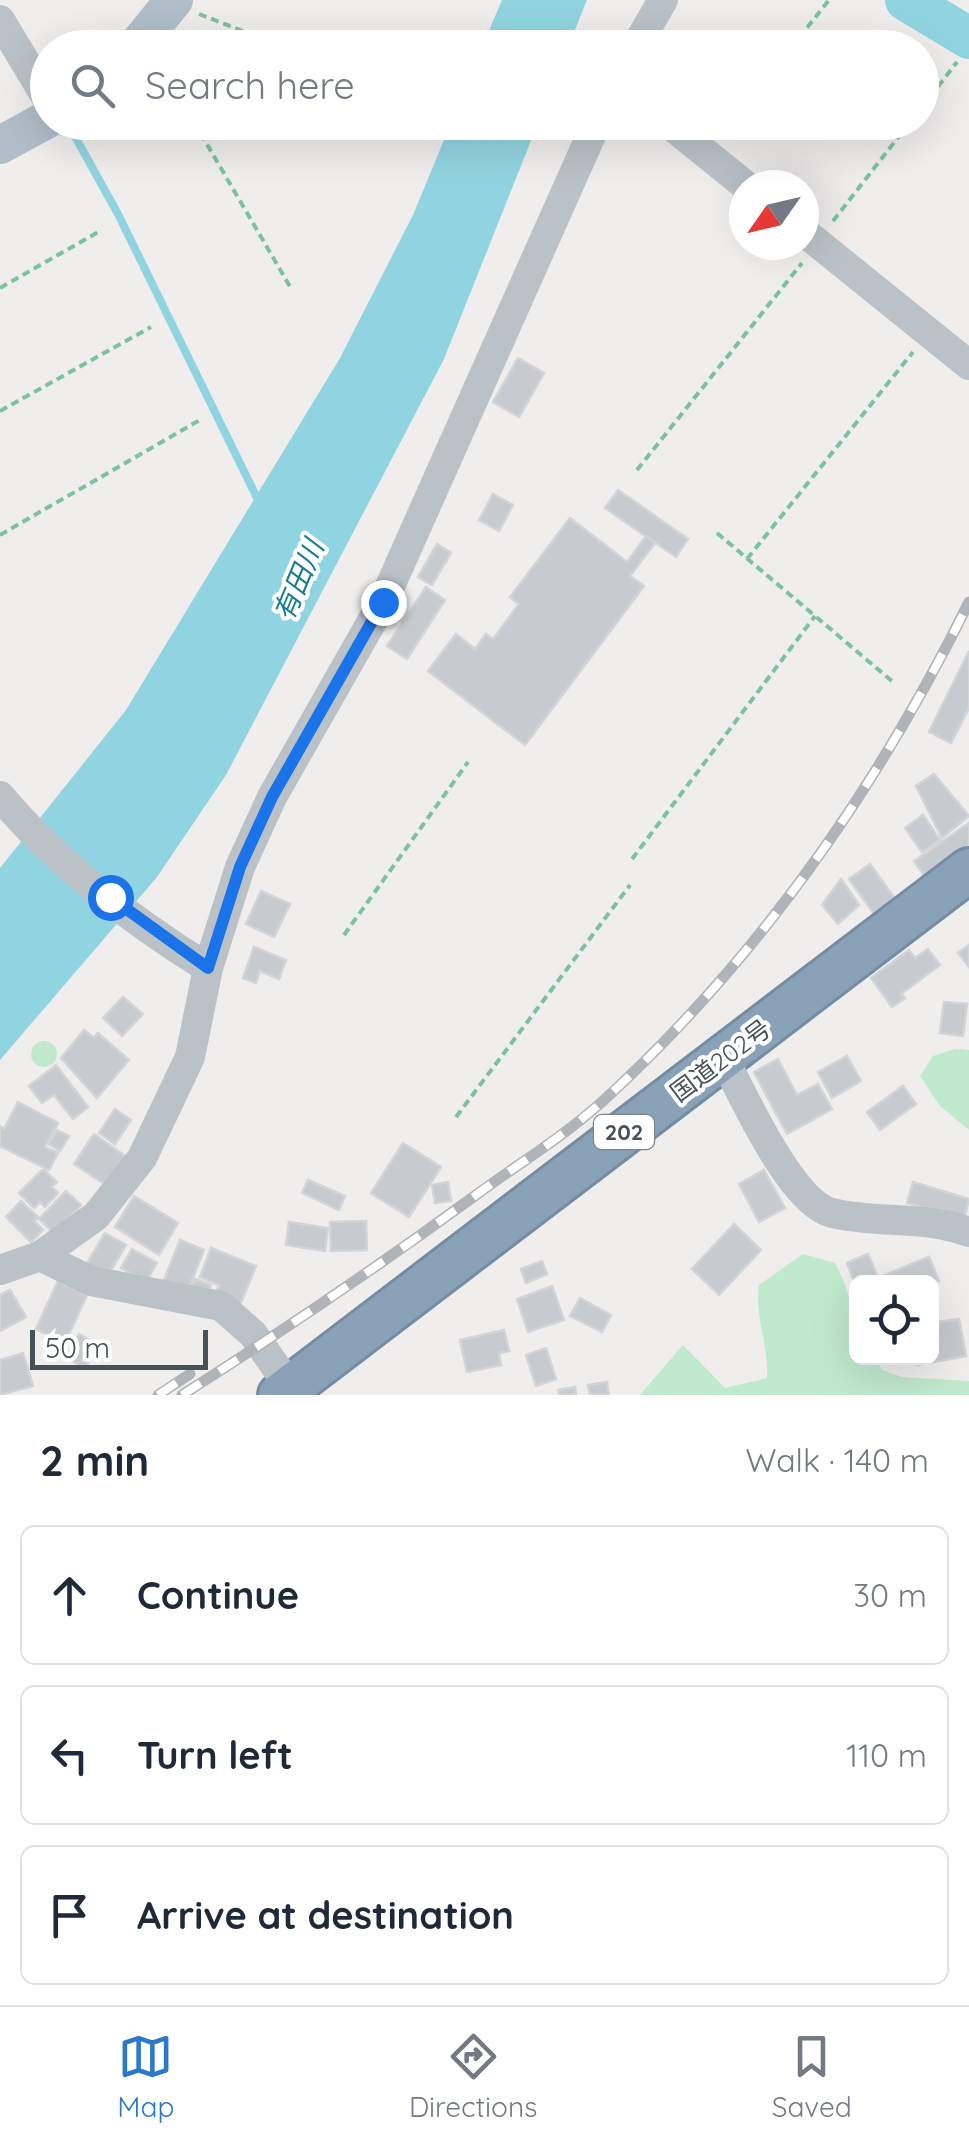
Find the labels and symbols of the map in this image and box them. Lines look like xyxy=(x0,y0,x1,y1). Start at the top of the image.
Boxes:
north arrow xyxy=(729,170,819,260)
water label: 有田川 xyxy=(265,532,332,626)
route end xyxy=(361,580,407,626)
route start xyxy=(88,875,134,921)
street label: 国道202号 xyxy=(664,1012,776,1108)
road number: 202 xyxy=(594,1115,654,1149)
scale bar xyxy=(30,1325,208,1370)

